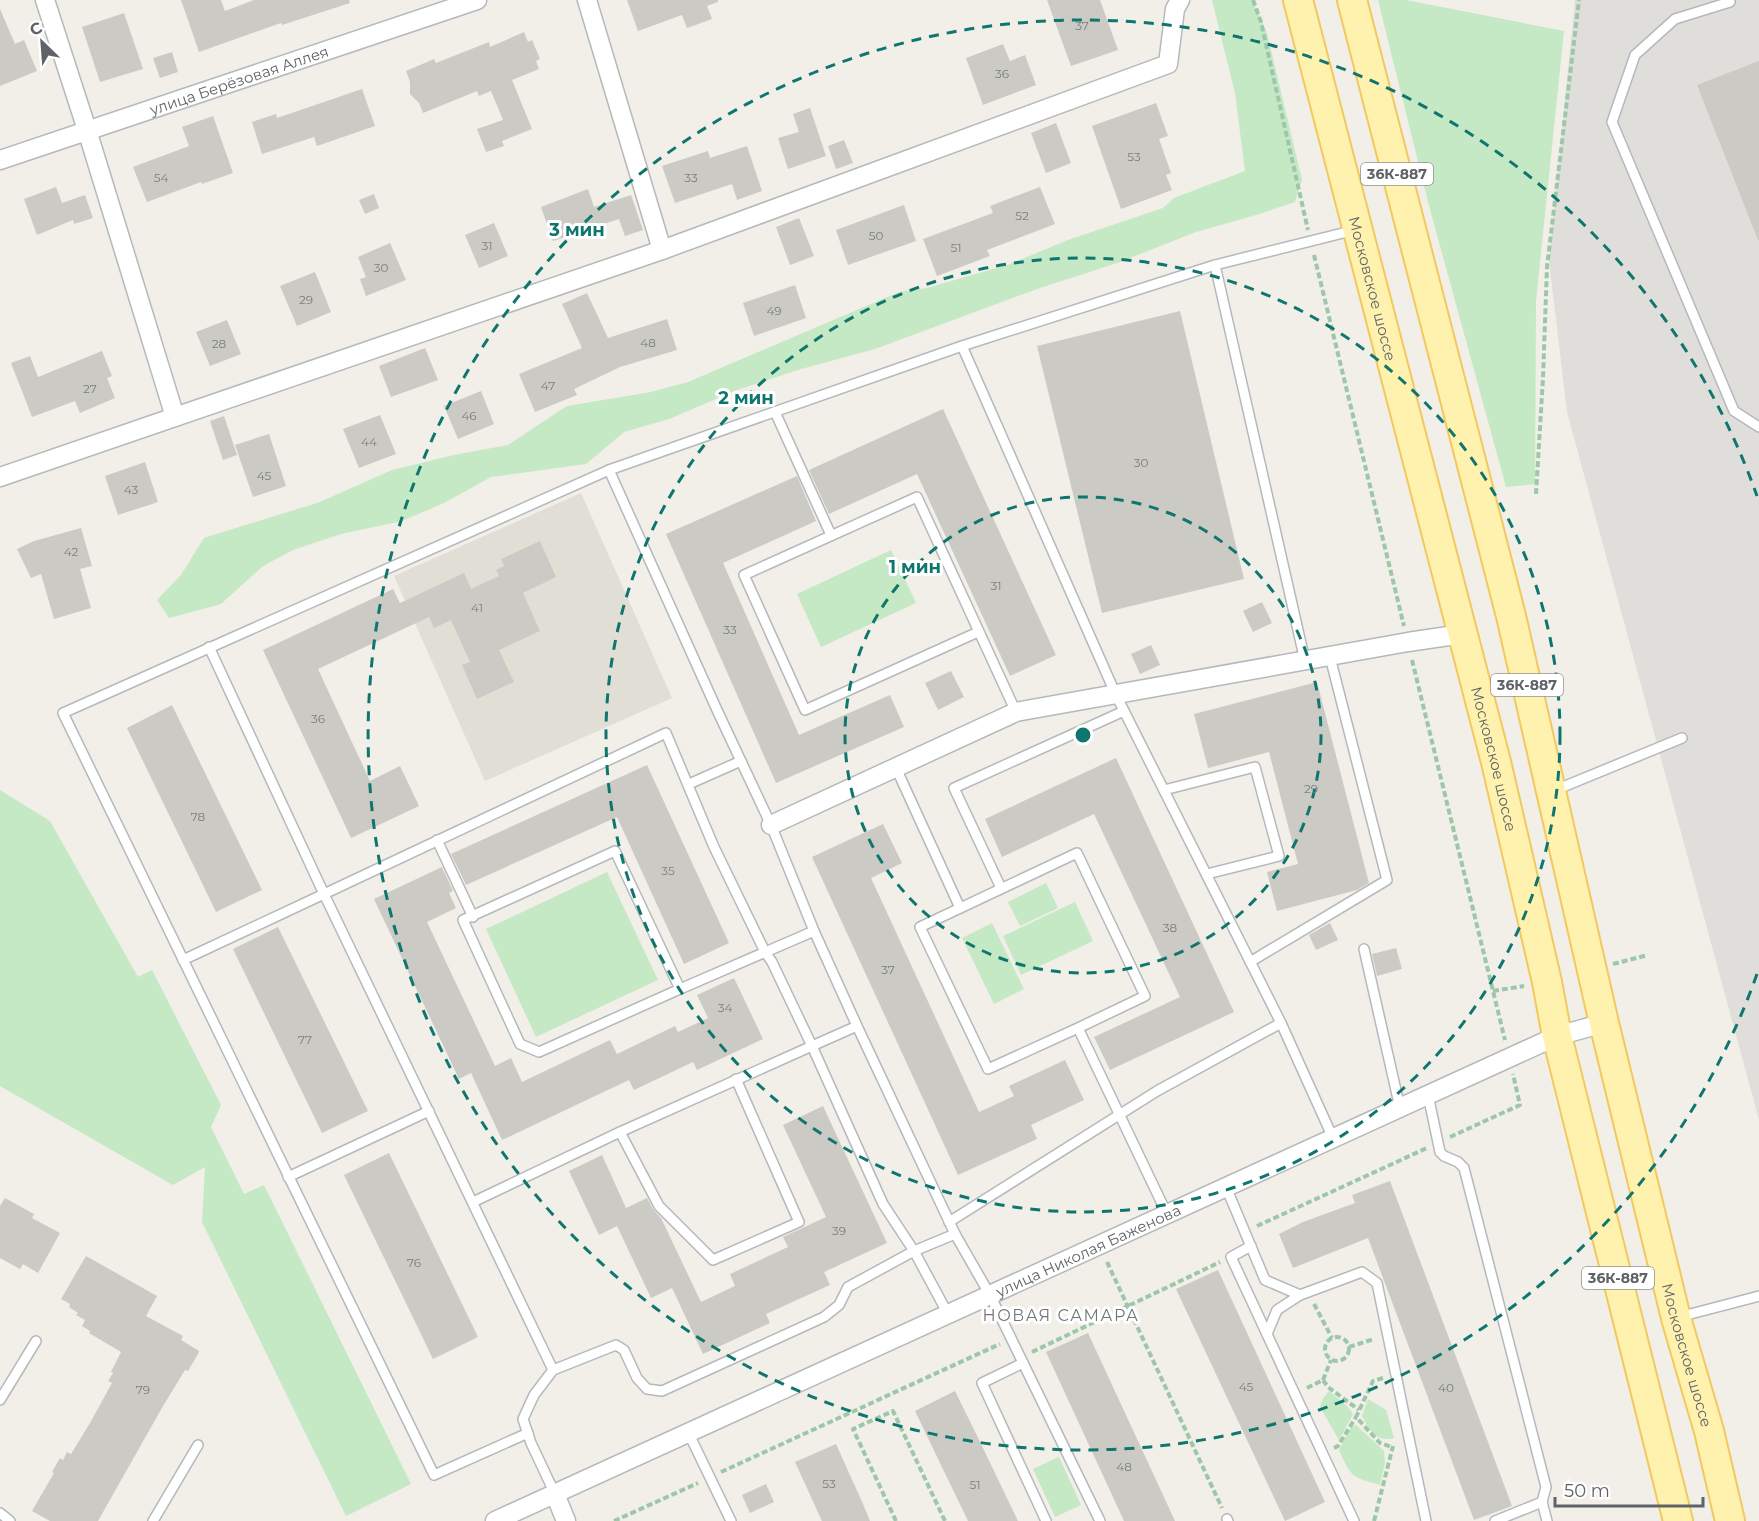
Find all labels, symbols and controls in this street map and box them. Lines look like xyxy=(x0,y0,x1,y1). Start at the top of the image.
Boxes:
north arrow xyxy=(12,12,72,72)
text: С xyxy=(27,18,45,40)
house number: 37 xyxy=(1075,18,1089,33)
street label: улица Берёзовая Аллея xyxy=(146,41,331,119)
house number: 36 xyxy=(995,66,1009,81)
house number: 53 xyxy=(1127,149,1141,164)
road number: 36К-887 xyxy=(1361,163,1433,185)
house number: 54 xyxy=(154,170,168,185)
house number: 33 xyxy=(684,170,698,185)
house number: 52 xyxy=(1015,208,1029,223)
street label: Московское шоссе xyxy=(1345,214,1401,363)
text: 3 мин xyxy=(548,219,605,241)
house number: 50 xyxy=(869,228,883,243)
house number: 31 xyxy=(481,238,493,253)
house number: 51 xyxy=(950,240,962,255)
house number: 30 xyxy=(374,260,388,275)
house number: 29 xyxy=(299,292,313,307)
house number: 49 xyxy=(766,303,782,318)
house number: 48 xyxy=(640,335,656,350)
house number: 28 xyxy=(212,336,227,351)
house number: 47 xyxy=(541,378,555,393)
house number: 27 xyxy=(83,381,97,396)
text: 2 мин xyxy=(718,387,774,409)
house number: 46 xyxy=(461,408,477,423)
house number: 44 xyxy=(361,434,377,449)
house number: 30 xyxy=(1134,455,1148,470)
house number: 45 xyxy=(257,468,272,483)
house number: 43 xyxy=(124,482,138,497)
house number: 42 xyxy=(64,544,79,559)
text: 1 мин xyxy=(889,556,941,578)
house number: 31 xyxy=(990,578,1002,593)
house number: 41 xyxy=(471,600,483,615)
house number: 33 xyxy=(723,622,737,637)
road number: 36К-887 xyxy=(1491,674,1563,696)
street label: Московское шоссе xyxy=(1467,684,1521,833)
house number: 36 xyxy=(311,711,325,726)
centre of rings xyxy=(1073,725,1093,745)
house number: 29 xyxy=(1304,781,1318,796)
house number: 78 xyxy=(191,809,206,824)
house number: 35 xyxy=(661,863,675,878)
house number: 38 xyxy=(1163,920,1178,935)
house number: 37 xyxy=(881,962,895,977)
house number: 34 xyxy=(718,1000,732,1015)
house number: 77 xyxy=(298,1032,312,1047)
street label: улица Николая Баженова xyxy=(992,1200,1184,1301)
house number: 39 xyxy=(832,1223,846,1238)
house number: 76 xyxy=(407,1255,421,1270)
road number: 36К-887 xyxy=(1582,1267,1654,1289)
street label: Московское шоссе xyxy=(1658,1281,1717,1429)
district label: НОВАЯ САМАРА xyxy=(983,1306,1139,1325)
house number: 45 xyxy=(1239,1379,1254,1394)
house number: 40 xyxy=(1438,1380,1454,1395)
house number: 79 xyxy=(136,1382,150,1397)
house number: 48 xyxy=(1116,1459,1132,1474)
scale bar xyxy=(1555,1470,1704,1508)
house number: 53 xyxy=(822,1476,836,1491)
house number: 51 xyxy=(969,1477,981,1492)
text: 50 m xyxy=(1564,1480,1610,1502)

